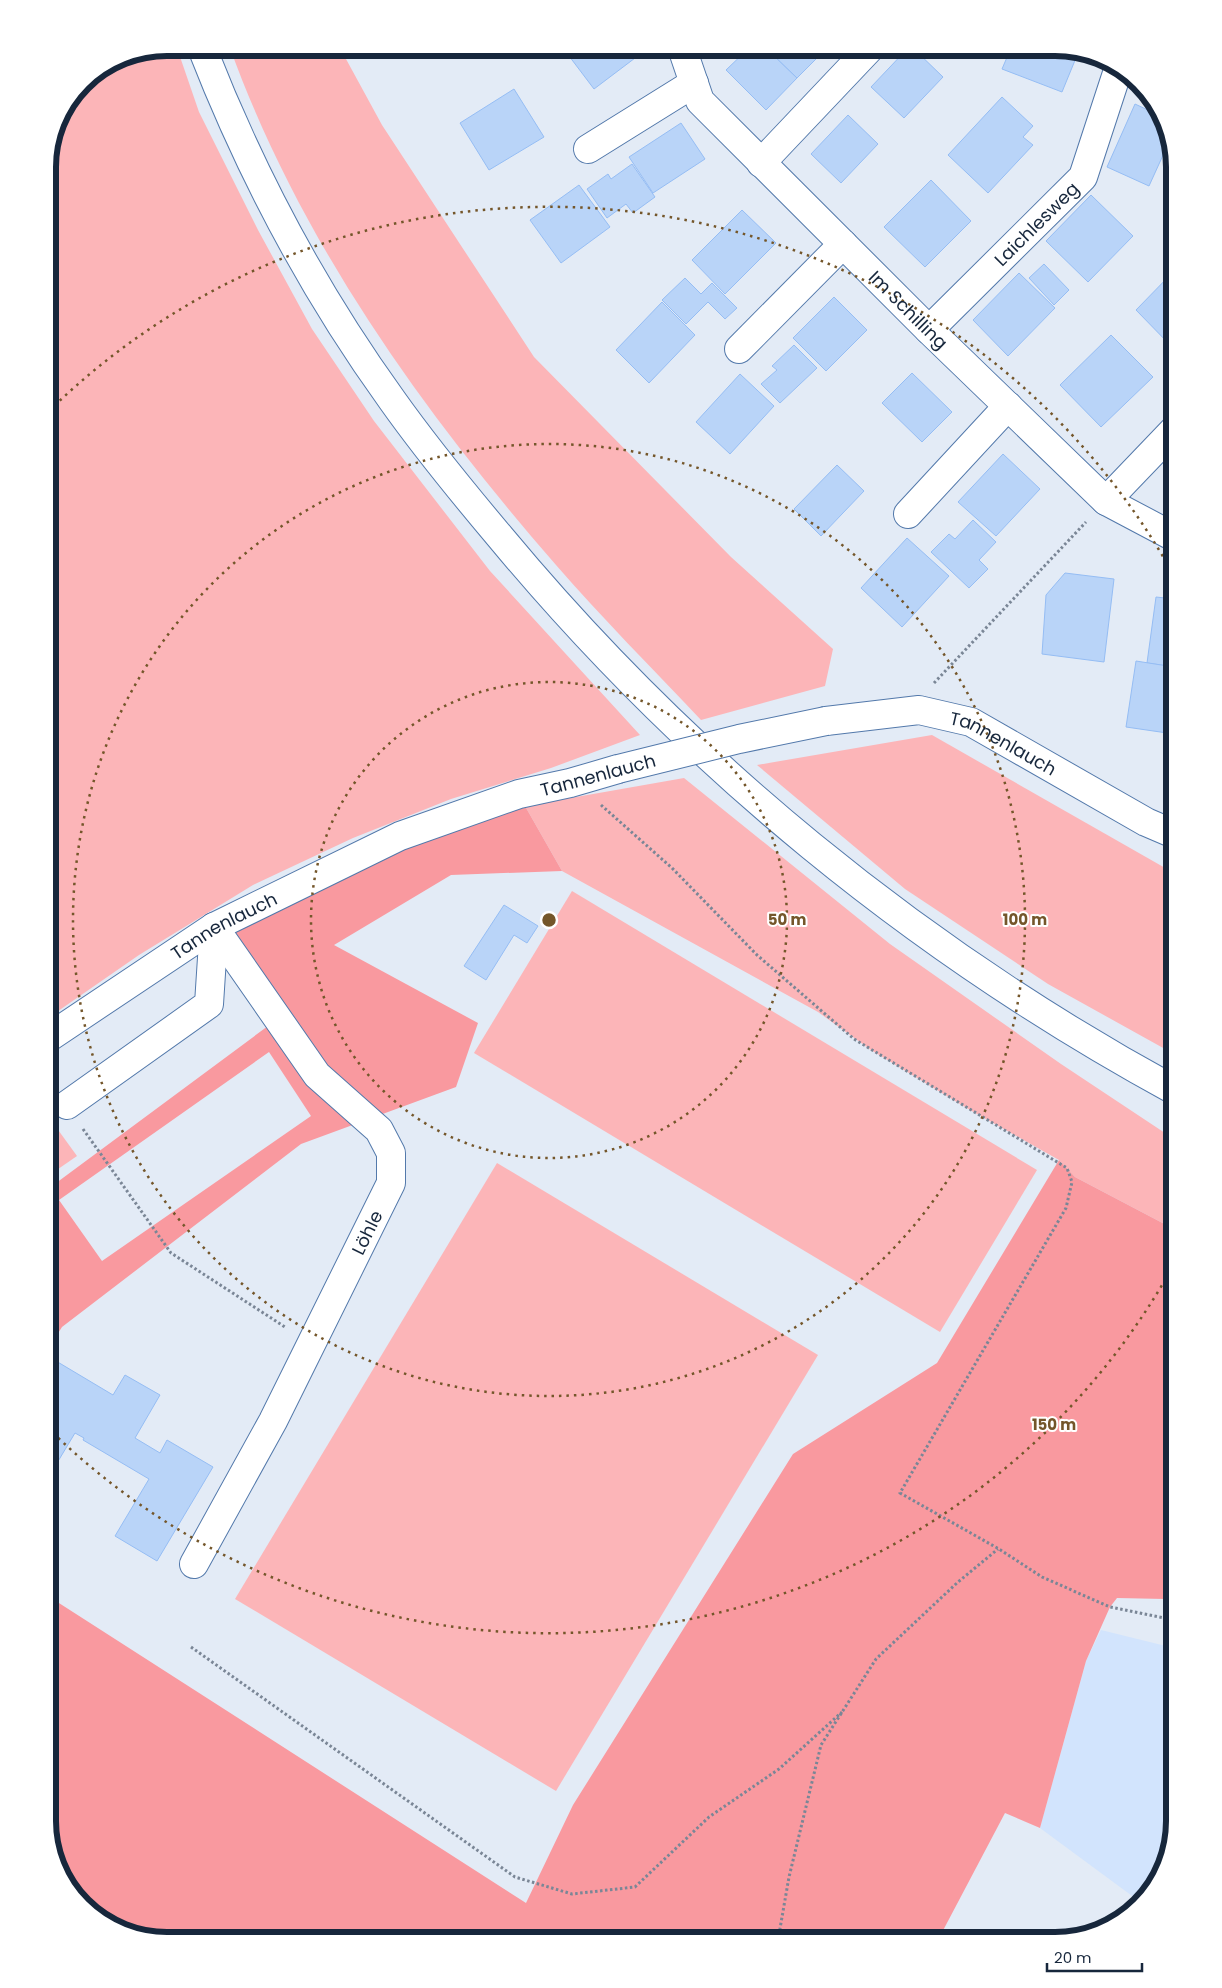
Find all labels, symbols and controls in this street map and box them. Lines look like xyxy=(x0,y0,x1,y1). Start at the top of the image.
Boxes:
street label: Laichlesweg xyxy=(988,176,1084,271)
street label: Im Schilling xyxy=(864,265,954,354)
street label: Tannenlauch xyxy=(948,705,1062,781)
street label: Tannenlauch xyxy=(538,748,658,802)
street label: Tannenlauch xyxy=(166,886,281,965)
text: 50 m xyxy=(768,909,806,930)
text: 100 m xyxy=(1003,909,1047,930)
centre of rings xyxy=(540,911,558,929)
street label: Löhle xyxy=(345,1206,388,1259)
text: 150 m xyxy=(1032,1414,1076,1435)
scale bar xyxy=(1047,1940,1142,1972)
text: 20 m xyxy=(1054,1947,1092,1968)

